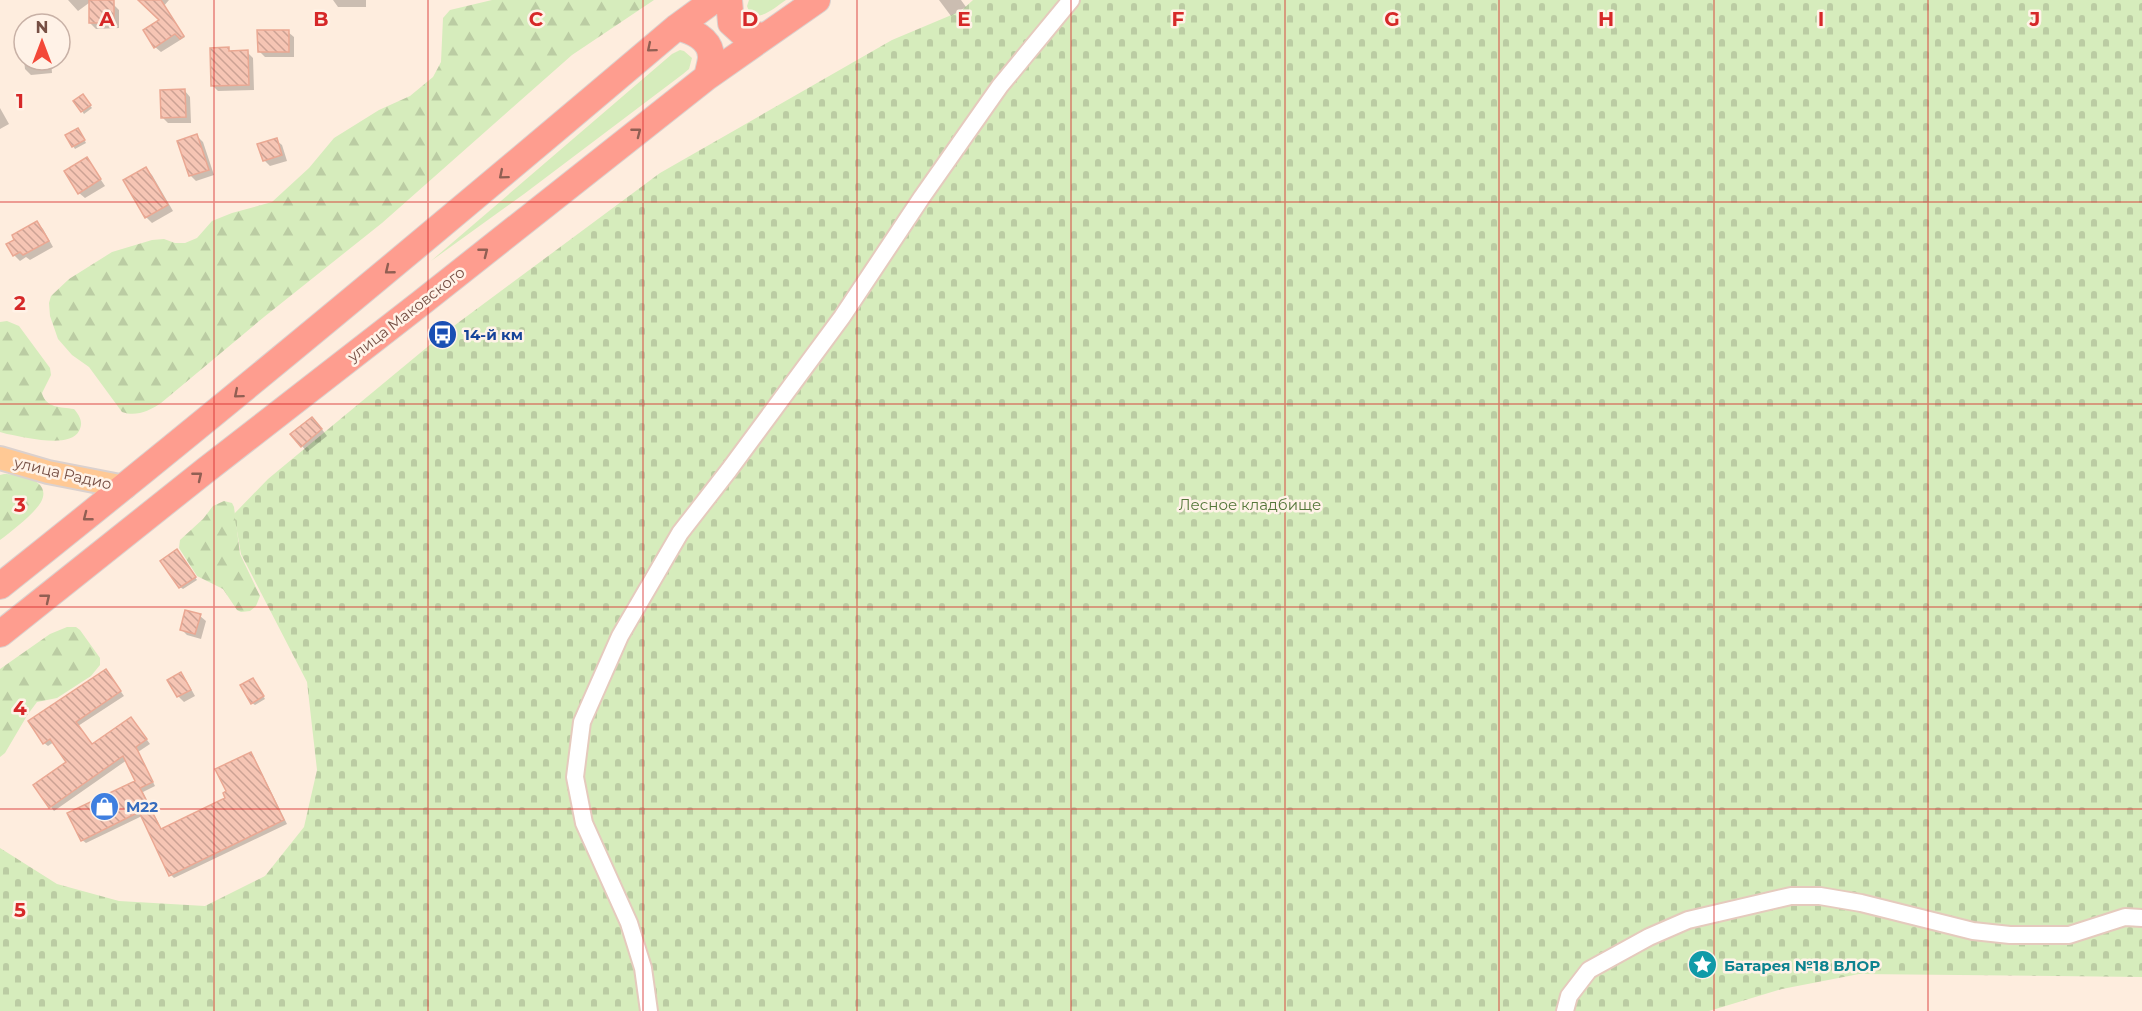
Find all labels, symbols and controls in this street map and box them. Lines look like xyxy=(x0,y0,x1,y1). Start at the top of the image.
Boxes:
text: A xyxy=(98,7,115,31)
text: B xyxy=(313,7,329,31)
text: C xyxy=(529,7,544,31)
text: D xyxy=(742,7,758,31)
text: E xyxy=(957,7,971,31)
text: F xyxy=(1172,7,1185,31)
text: G xyxy=(1384,7,1400,31)
text: H xyxy=(1598,7,1614,31)
text: I xyxy=(1818,7,1824,31)
text: J xyxy=(2029,7,2040,31)
north arrow xyxy=(12,12,72,72)
text: N xyxy=(36,18,48,37)
one-way arrow xyxy=(647,41,658,52)
text: 1 xyxy=(16,89,24,113)
one-way arrow xyxy=(630,128,641,139)
one-way arrow xyxy=(499,168,510,179)
one-way arrow xyxy=(477,249,488,260)
street label: улица Маковского xyxy=(343,262,469,366)
one-way arrow xyxy=(384,263,395,274)
text: 2 xyxy=(14,291,26,315)
bus stop icon: 14-й км xyxy=(427,318,459,350)
place label: 14-й км xyxy=(464,325,523,344)
one-way arrow xyxy=(234,387,245,398)
street label: улица Радио xyxy=(11,452,114,493)
one-way arrow xyxy=(191,472,202,483)
text: 3 xyxy=(13,493,26,517)
park label: Лесное кладбище xyxy=(1179,495,1321,514)
one-way arrow xyxy=(82,510,93,521)
one-way arrow xyxy=(39,594,50,605)
text: 4 xyxy=(13,696,27,720)
shop icon: M22 xyxy=(89,790,121,822)
place label: M22 xyxy=(126,797,158,816)
text: 5 xyxy=(14,898,26,922)
place icon: Батарея №18 ВЛОР xyxy=(1687,949,1719,981)
place label: Батарея №18 ВЛОР xyxy=(1724,956,1880,975)

